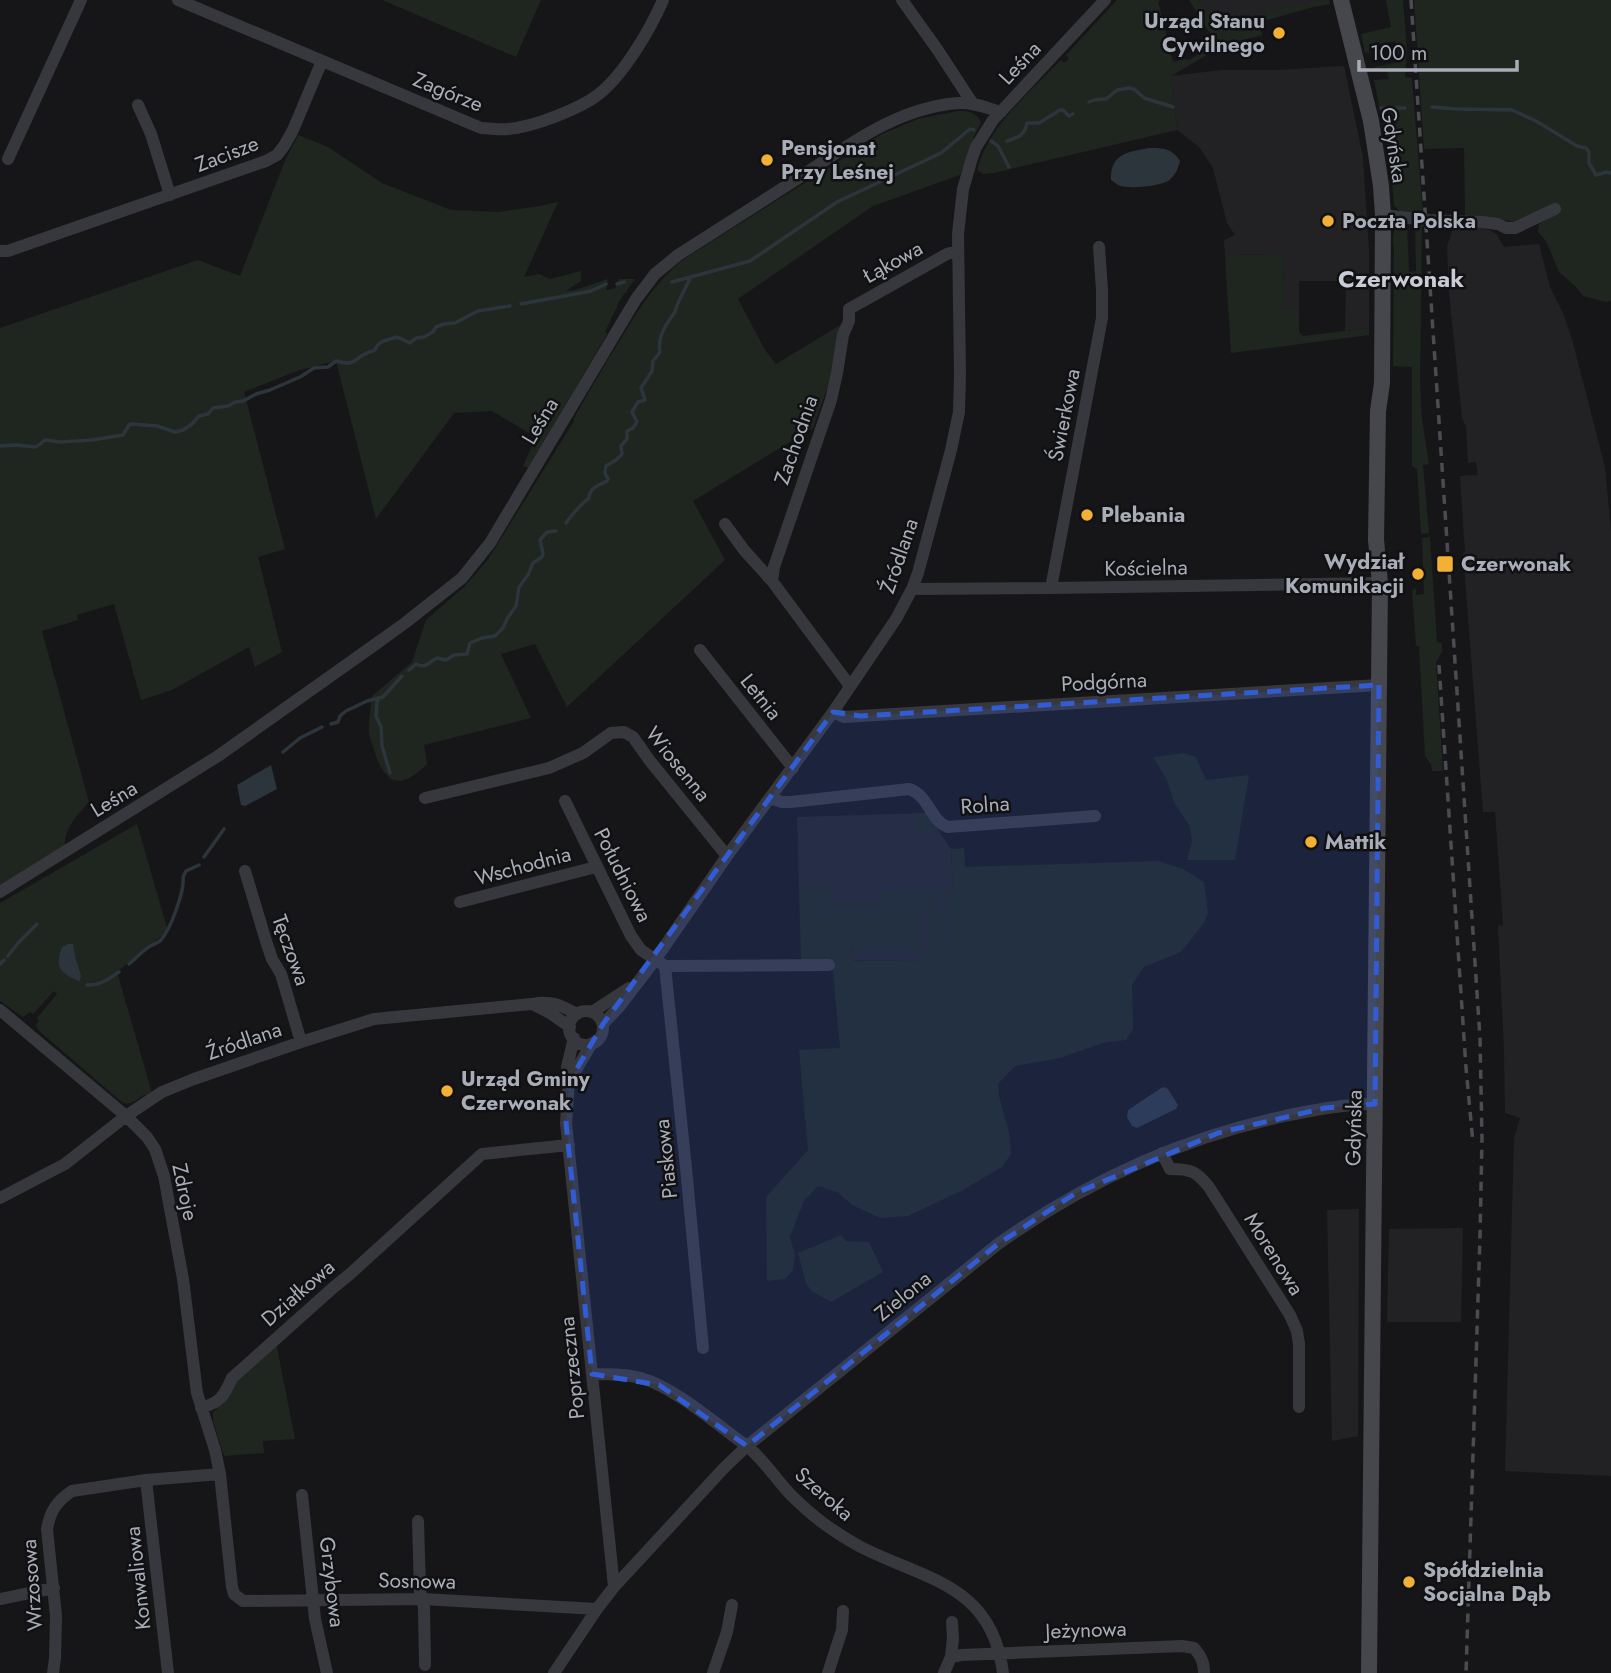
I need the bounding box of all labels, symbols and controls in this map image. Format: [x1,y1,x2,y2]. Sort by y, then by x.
place label: Urząd Stanu Cywilnego [1144,6,1265,60]
marker: Urząd Stanu Cywilnego [1271,25,1287,41]
scale bar [1359,28,1516,72]
street label: Leśna [992,35,1048,91]
text: 100 m [1370,38,1427,68]
street label: Zagórze [409,64,488,120]
street label: Gdyńska [1373,105,1415,185]
street label: Zacisze [191,128,263,180]
place label: Pensjonat Przy Leśnej [781,133,894,187]
marker: Pensjonat Przy Leśnej [759,152,775,168]
place label: Poczta Polska [1342,206,1476,236]
marker: Poczta Polska [1320,213,1336,229]
street label: Łąkowa [857,233,928,291]
district label: Czerwonak [1338,261,1464,296]
street label: Świerkowa [1040,366,1088,464]
street label: Zachodnia [767,391,825,489]
street label: Leśna [514,392,566,450]
place label: Plebania [1101,500,1185,530]
marker: Plebania [1079,507,1095,523]
street label: Źródlana [872,514,926,598]
place label: Wydział Komunikacji [1285,547,1405,601]
place label: Czerwonak [1461,549,1571,579]
street label: Kościelna [1104,552,1188,584]
marker: Czerwonak [1435,554,1455,574]
marker: Wydział Komunikacji [1410,566,1426,582]
street label: Podgórna [1060,665,1148,699]
street label: Letnia [733,667,789,727]
street label: Wiosenna [638,720,718,808]
street label: Leśna [85,773,143,825]
street label: Rolna [959,788,1011,822]
street label: Południowa [586,823,660,927]
place label: Mattik [1325,827,1386,857]
marker: Mattik [1303,834,1319,850]
street label: Wschodnia [472,839,574,893]
street label: Tęczowa [264,910,318,990]
street label: Źródlana [202,1014,286,1068]
place label: Urząd Gminy Czerwonak [461,1064,591,1118]
marker: Urząd Gminy Czerwonak [439,1083,455,1099]
street label: Gdyńska [1338,1090,1370,1166]
street label: Piaskowa [647,1118,685,1200]
street label: Zdroje [164,1161,206,1224]
street label: Morenowa [1237,1207,1311,1301]
street label: Działkowa [255,1253,341,1333]
street label: Zielona [868,1264,938,1328]
street label: Poprzeczna [552,1315,592,1421]
street label: Szeroka [788,1460,860,1528]
street label: Konwaliowa [118,1525,158,1631]
street label: Grzybowa [312,1535,352,1629]
street label: Wrzosowa [14,1538,50,1632]
place label: Spółdzielnia Socjalna Dąb [1423,1555,1551,1609]
street label: Sosnowa [378,1565,456,1597]
marker: Spółdzielnia Socjalna Dąb [1401,1574,1417,1590]
street label: Jeżynowa [1042,1614,1127,1647]

